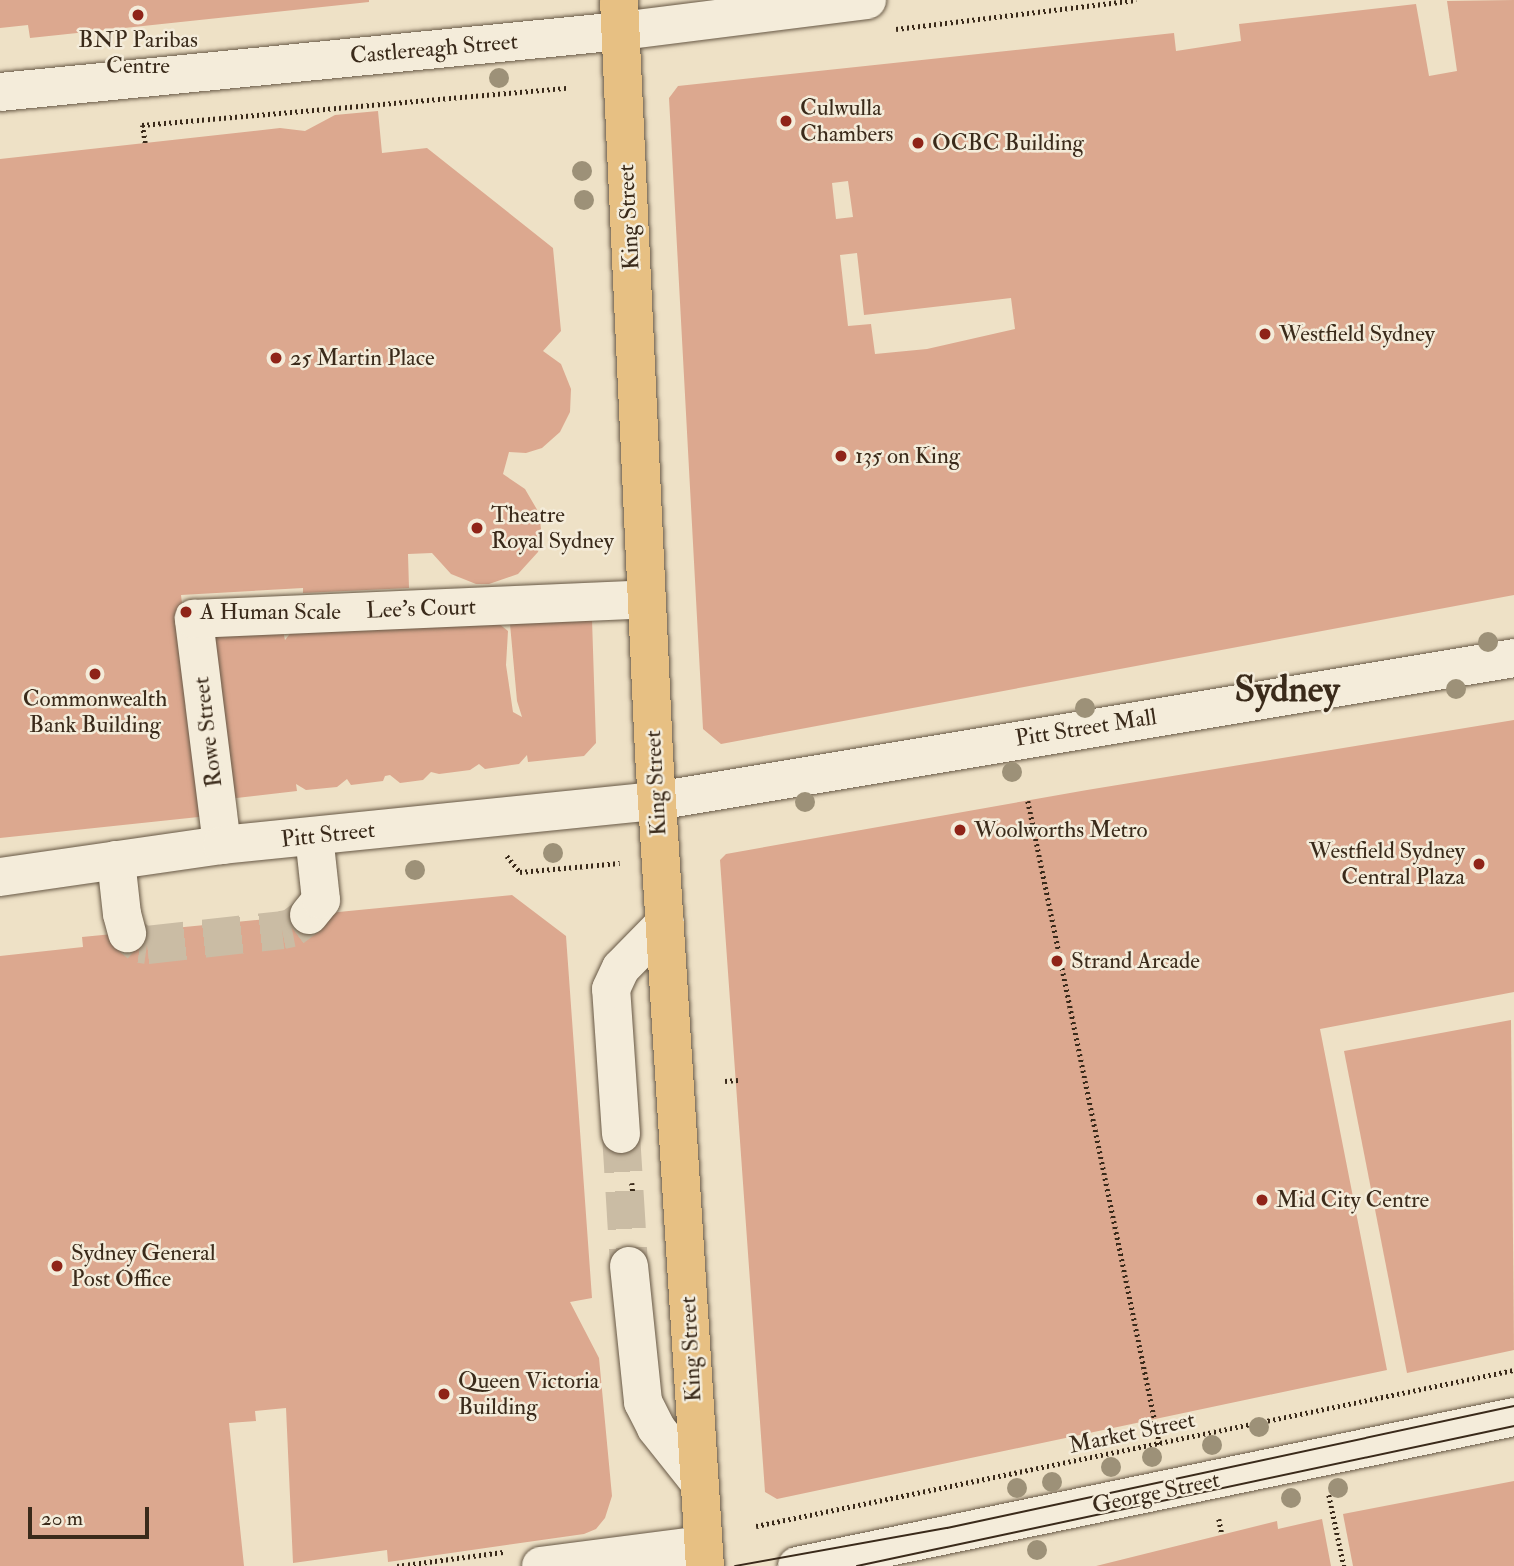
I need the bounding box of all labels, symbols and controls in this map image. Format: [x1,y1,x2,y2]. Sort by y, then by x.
marker: BNP Paribas Centre [130,7,146,23]
place label: BNP Paribas Centre [78,26,198,80]
street label: Castlereagh Street [349,28,519,70]
place label: Culwulla Chambers [800,94,893,148]
marker: Culwulla Chambers [778,113,794,129]
place label: OCBC Building [932,129,1084,157]
marker: OCBC Building [910,135,926,151]
street label: King Street [612,164,646,270]
place label: Westfield Sydney [1279,320,1435,348]
marker: Westfield Sydney [1257,326,1273,342]
place label: 25 Martin Place [290,344,435,372]
marker: 25 Martin Place [268,350,284,366]
place label: 135 on King [855,442,960,470]
marker: 135 on King [833,448,849,464]
place label: Theatre Royal Sydney [491,501,614,555]
marker: Theatre Royal Sydney [469,520,485,536]
street label: Lee's Court [366,593,476,625]
place label: A Human Scale [200,598,341,626]
marker: A Human Scale [178,604,194,620]
marker: Commonwealth Bank Building [87,666,103,682]
district label: Sydney [1234,668,1340,712]
street label: Rowe Street [188,675,228,789]
place label: Commonwealth Bank Building [23,685,167,739]
street label: Pitt Street Mall [1013,703,1159,753]
street label: King Street [639,730,673,836]
street label: Pitt Street [280,816,376,854]
place label: Woolworths Metro [974,816,1148,844]
marker: Woolworths Metro [952,822,968,838]
place label: Westfield Sydney Central Plaza [1309,837,1465,891]
marker: Westfield Sydney Central Plaza [1471,856,1487,872]
place label: Strand Arcade [1071,947,1200,975]
marker: Strand Arcade [1049,953,1065,969]
place label: Mid City Centre [1276,1186,1429,1214]
marker: Mid City Centre [1254,1192,1270,1208]
place label: Sydney General Post Office [71,1239,216,1293]
marker: Sydney General Post Office [49,1258,65,1274]
street label: King Street [674,1296,708,1402]
place label: Queen Victoria Building [458,1367,599,1421]
marker: Queen Victoria Building [436,1386,452,1402]
street label: Market Street [1066,1406,1198,1460]
street label: George Street [1090,1466,1222,1520]
scale bar [32,1492,152,1536]
text: 20 m [41,1505,83,1532]

